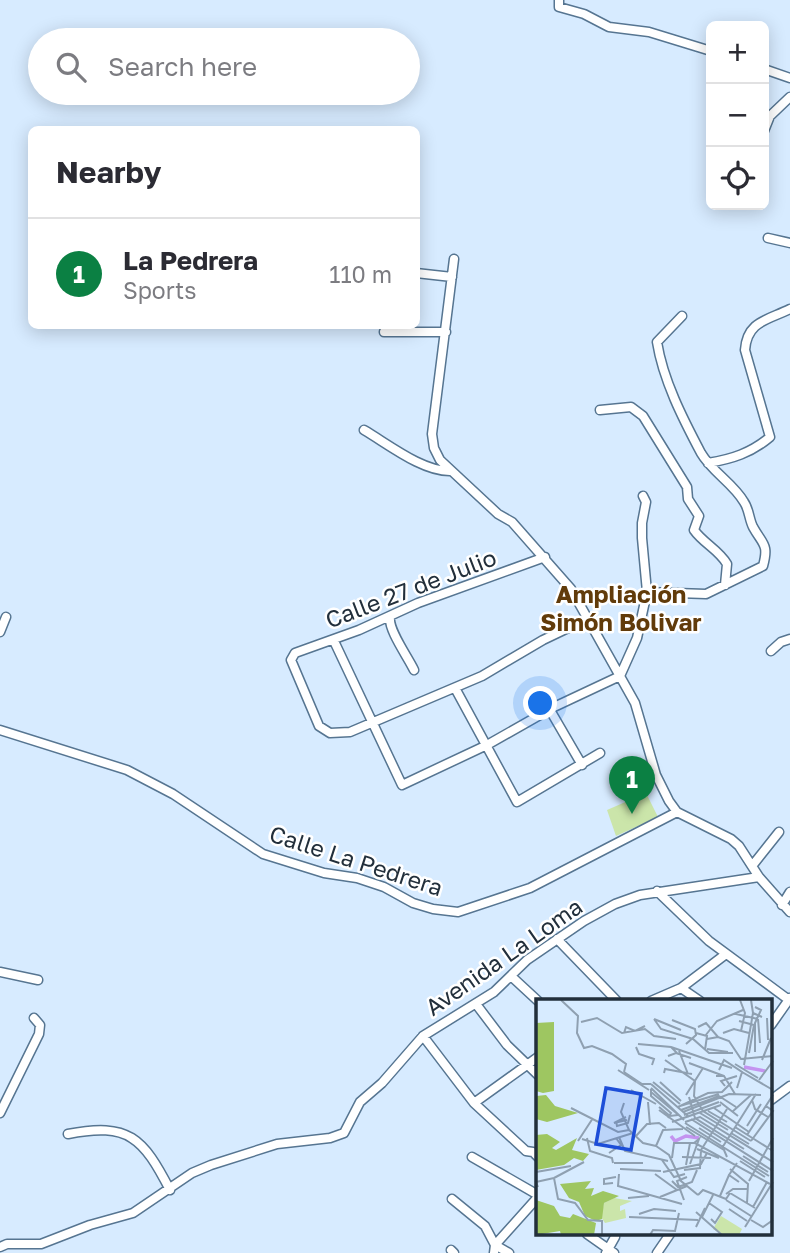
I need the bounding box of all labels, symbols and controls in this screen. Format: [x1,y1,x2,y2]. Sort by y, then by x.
map controls [706,21,769,210]
button: + [706,21,769,84]
search box [28,28,420,105]
icon: search [52,48,90,86]
text: Search here [108,51,257,82]
button: − [706,84,769,147]
button: locate [706,147,769,210]
text: Nearby [56,154,161,190]
text: La Pedrera [123,245,258,276]
text: 1 [73,260,85,288]
text: 110 m [329,260,392,288]
text: Sports [123,276,197,304]
street label: Calle 27 de Julio [321,543,500,634]
district label: Ampliación Simón Bolivar [540,579,702,636]
your location [523,686,557,720]
pin: 1 [609,756,655,814]
street label: Calle La Pedrera [266,819,446,901]
street label: Avenida La Loma [420,892,587,1021]
inset map [536,999,772,1236]

